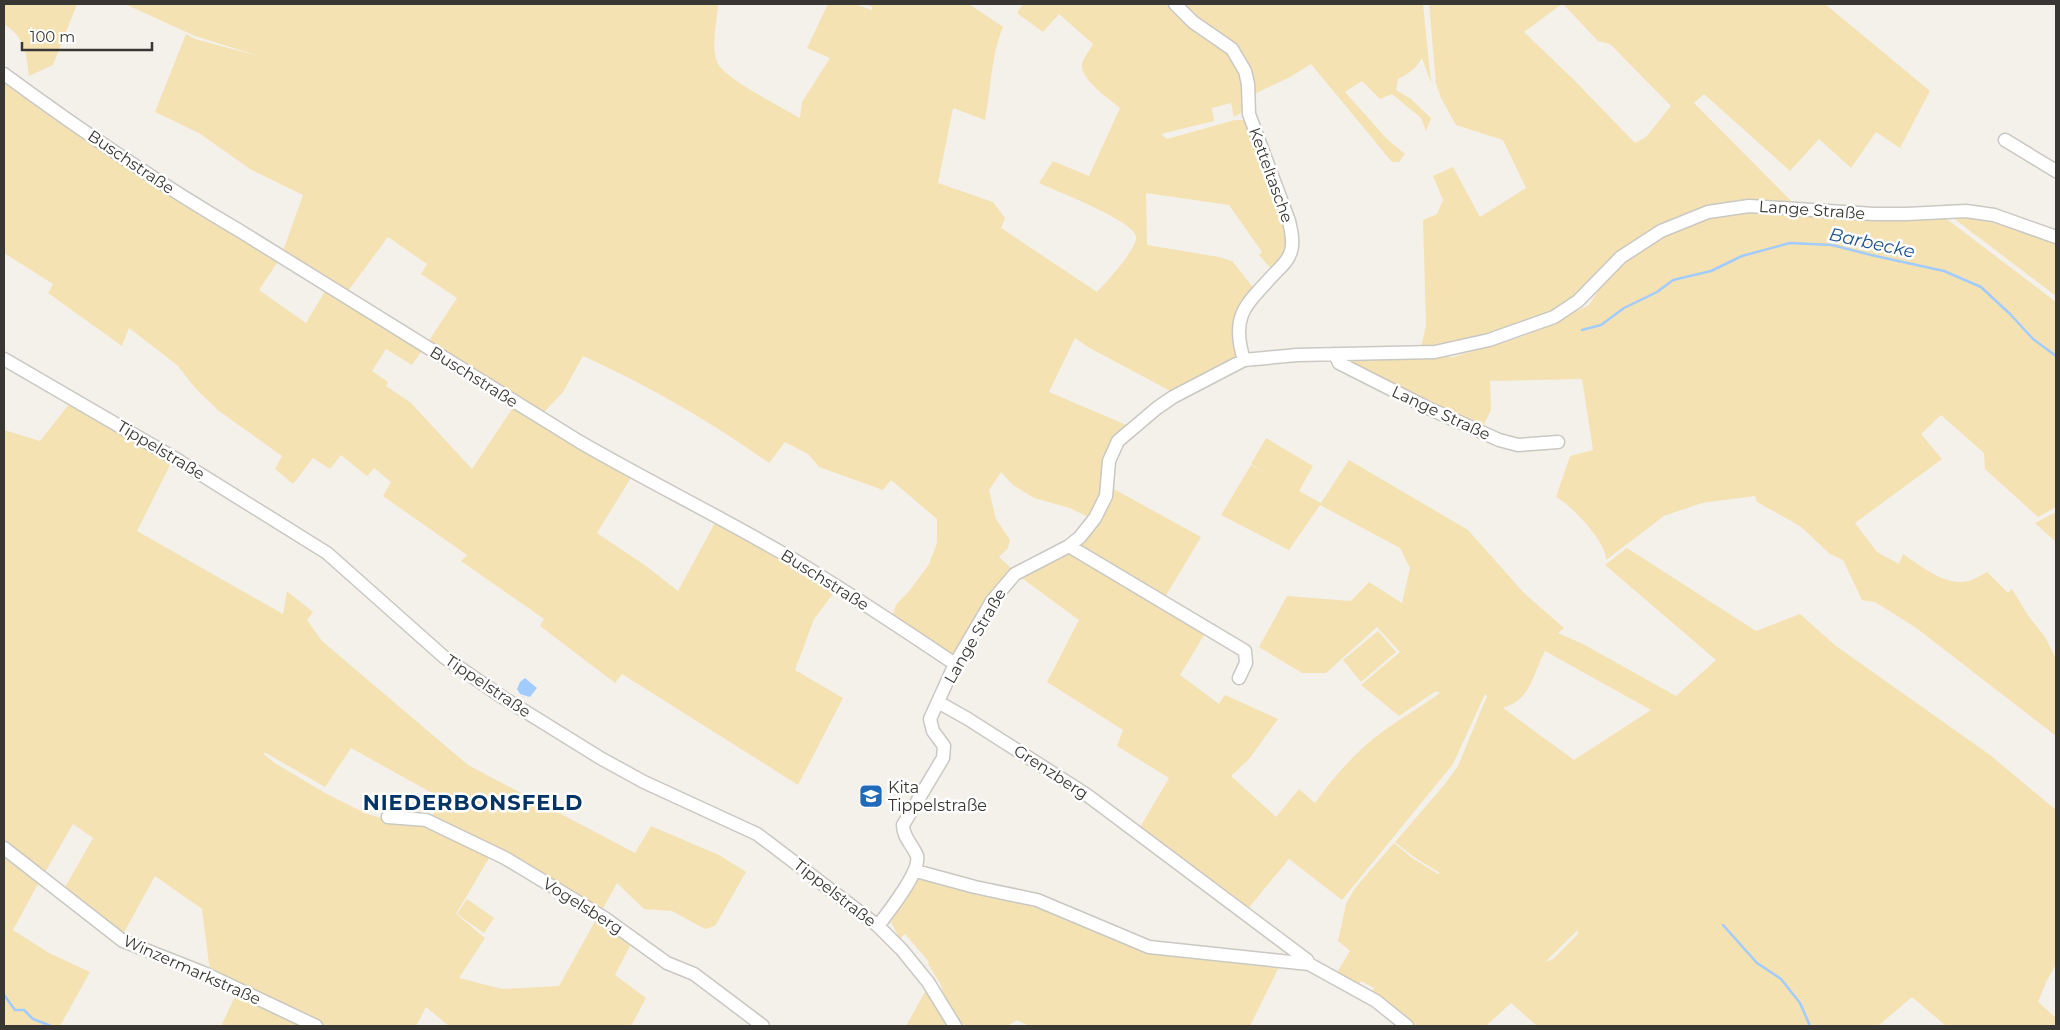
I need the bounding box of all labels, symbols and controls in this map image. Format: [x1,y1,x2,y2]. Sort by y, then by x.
scale bar [22,20,152,52]
text: 100 m [30,27,75,46]
street label: Ketteltasche [1245,125,1297,225]
street label: Buschstraße [84,126,178,198]
street label: Lange Straße [1758,197,1866,223]
water label: Barbecke [1827,223,1917,263]
street label: Buschstraße [426,342,522,412]
street label: Lange Straße [1389,382,1493,444]
street label: Tippelstraße [114,416,208,484]
street label: Buschstraße [777,545,873,615]
street label: Lange Straße [940,585,1010,687]
street label: Tippelstraße [442,650,534,722]
street label: Grenzberg [1010,741,1092,803]
place label: Kita Tippelstraße [888,778,987,815]
school or university icon: Kita Tippelstraße [858,783,884,809]
district label: NIEDERBONSFELD [363,790,583,815]
street label: Tippelstraße [790,855,880,931]
street label: Vogelsberg [539,874,627,938]
street label: Winzermarkstraße [120,931,264,1009]

